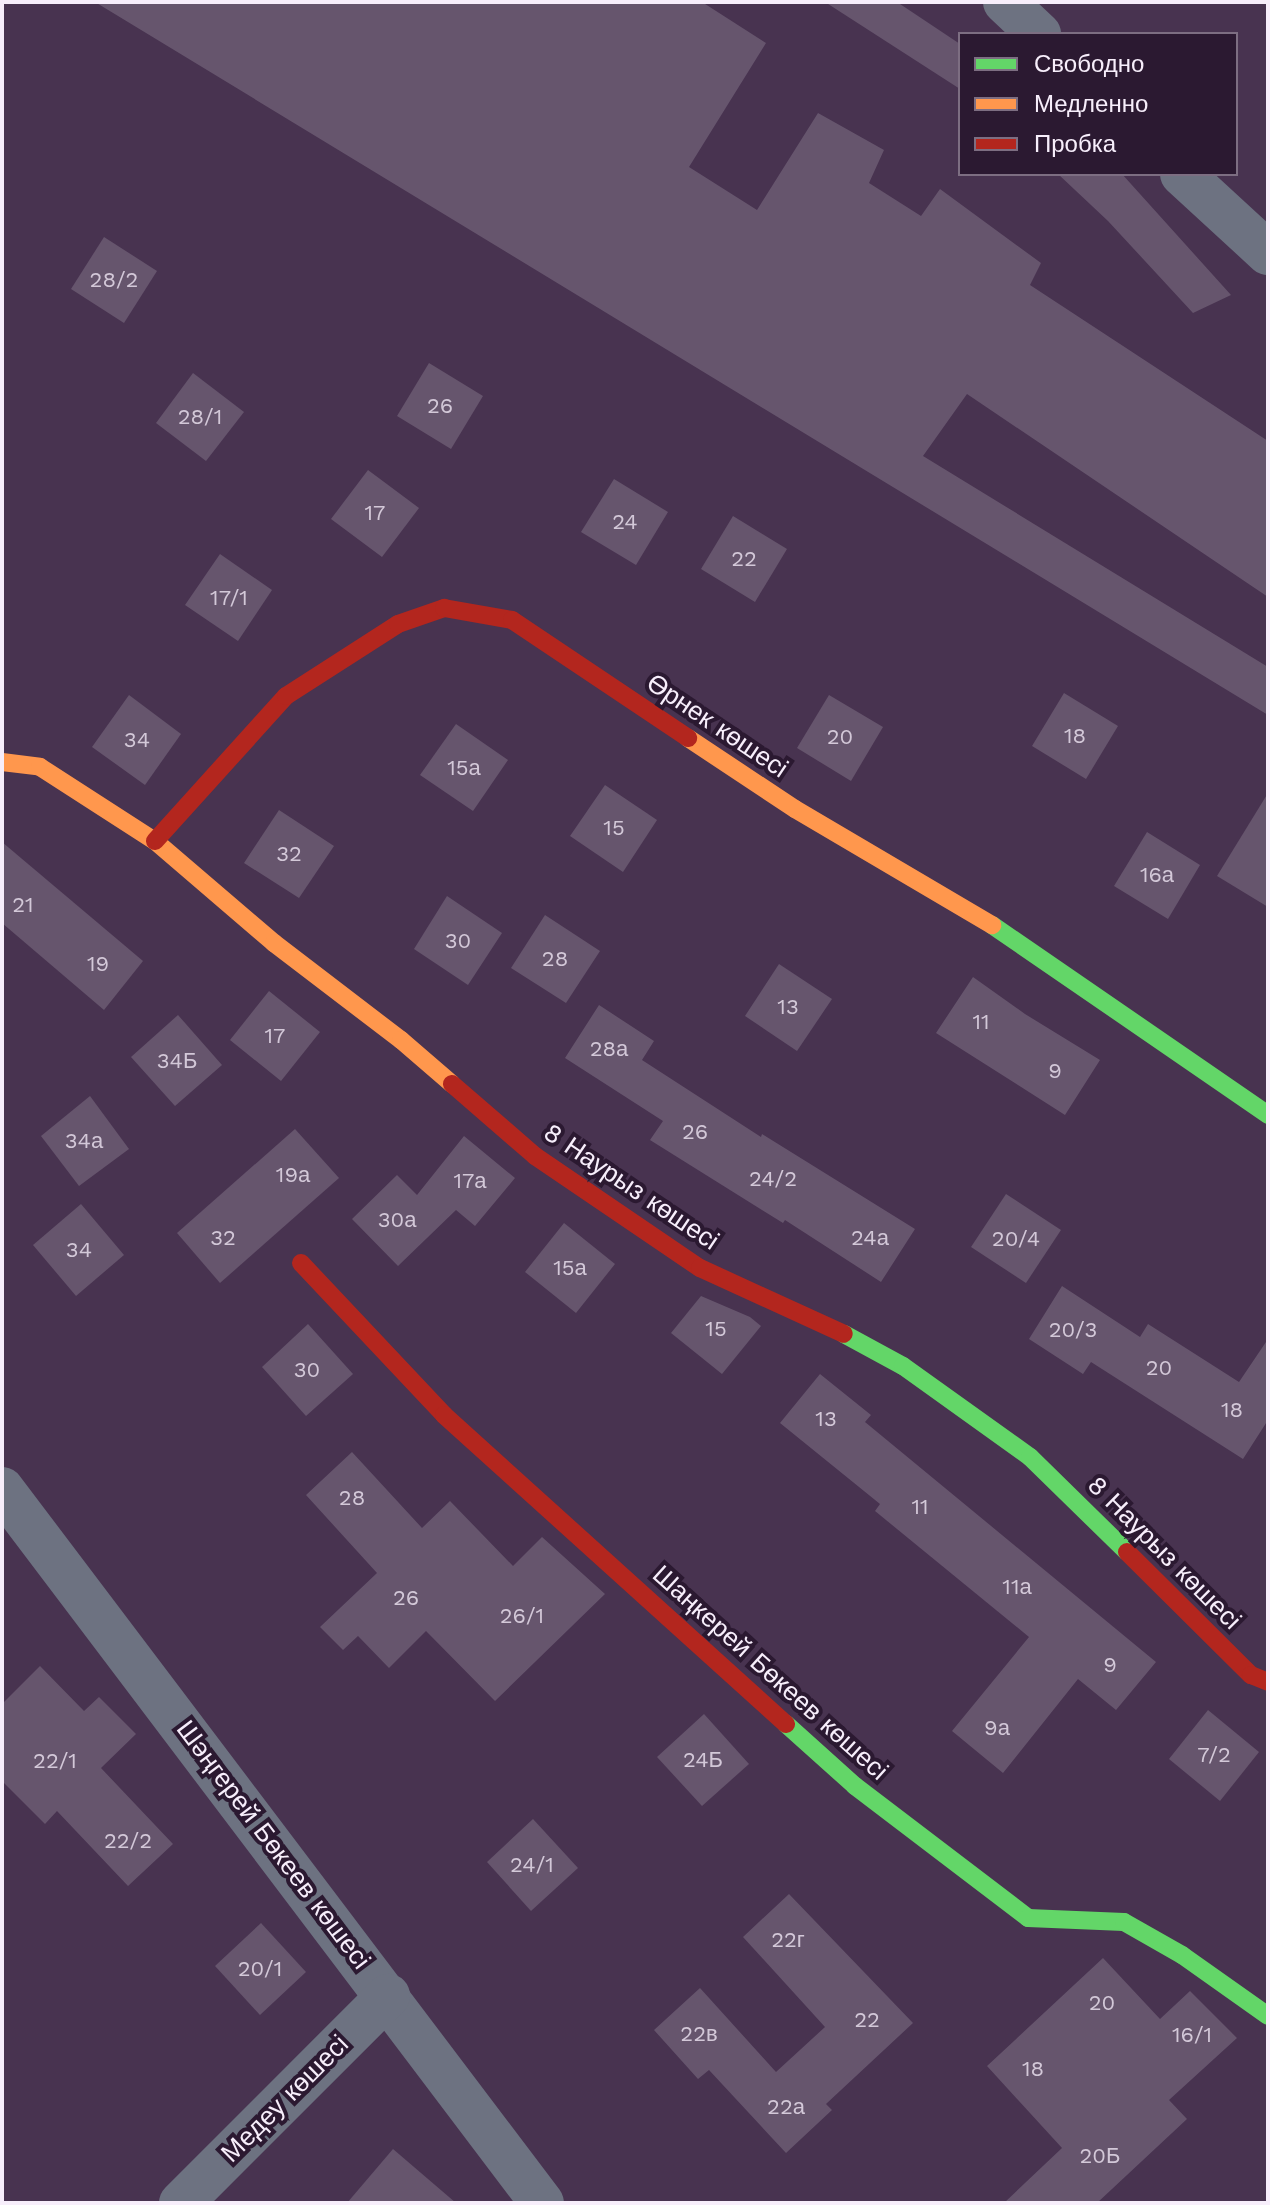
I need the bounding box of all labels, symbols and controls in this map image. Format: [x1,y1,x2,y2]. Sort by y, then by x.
legend [958,32,1238,176]
text: Свободно [1034,50,1144,78]
text: Медленно [1034,90,1148,118]
text: Пробка [1034,130,1116,158]
house number: 28/2 [90,267,138,293]
house number: 26 [427,393,453,419]
house number: 28/1 [178,404,222,430]
house number: 17 [365,500,385,526]
house number: 24 [612,509,638,535]
house number: 22 [731,546,757,572]
house number: 17/1 [210,585,248,611]
street label: Өрнек көшесі [640,667,794,785]
house number: 18 [1064,723,1086,749]
house number: 20 [827,724,853,750]
house number: 34 [124,727,150,753]
house number: 15а [447,755,481,781]
house number: 15 [603,815,625,841]
house number: 32 [276,841,302,867]
house number: 16а [1140,862,1174,888]
house number: 21 [12,892,34,918]
house number: 30 [445,928,471,954]
house number: 28 [542,946,568,972]
house number: 19 [87,951,109,977]
house number: 13 [777,994,799,1020]
house number: 11 [972,1009,990,1035]
house number: 17 [265,1023,285,1049]
house number: 28а [590,1036,628,1062]
house number: 34Б [157,1048,197,1074]
house number: 9 [1048,1058,1062,1084]
street label: 8 Наурыз көшесі [538,1117,724,1257]
house number: 26 [682,1119,708,1145]
house number: 34а [65,1128,103,1154]
house number: 19а [276,1162,310,1188]
house number: 24/2 [749,1166,797,1192]
house number: 17а [453,1168,487,1194]
house number: 30а [378,1207,416,1233]
house number: 32 [210,1225,236,1251]
house number: 24а [851,1225,889,1251]
house number: 20/4 [992,1226,1040,1252]
house number: 34 [66,1237,92,1263]
house number: 15а [553,1255,587,1281]
house number: 15 [705,1316,727,1342]
house number: 20/3 [1049,1317,1097,1343]
house number: 20 [1146,1355,1172,1381]
house number: 30 [294,1357,320,1383]
house number: 18 [1221,1397,1243,1423]
house number: 13 [815,1406,837,1432]
street label: 8 Наурыз көшесі [1081,1470,1247,1636]
house number: 28 [339,1485,365,1511]
house number: 11 [911,1494,929,1520]
street label: Шаңкерей Бөкеев көшесі [646,1559,894,1787]
house number: 11а [1002,1574,1032,1600]
house number: 26 [393,1585,419,1611]
house number: 26/1 [500,1603,544,1629]
house number: 9 [1103,1652,1117,1678]
street label: Шәңгерей Бөкеев көшесі [169,1715,377,1975]
house number: 9а [984,1715,1010,1741]
house number: 7/2 [1197,1742,1231,1768]
house number: 24Б [683,1747,723,1773]
house number: 22/1 [33,1748,77,1774]
house number: 22/2 [104,1828,152,1854]
house number: 24/1 [510,1852,554,1878]
house number: 22г [771,1927,805,1953]
house number: 20/1 [238,1956,282,1982]
house number: 20 [1089,1990,1115,2016]
house number: 22 [854,2007,880,2033]
house number: 22в [680,2021,718,2047]
house number: 16/1 [1172,2022,1212,2048]
street label: Медеу көшесі [215,2029,355,2169]
house number: 18 [1022,2056,1044,2082]
house number: 22а [767,2094,805,2120]
house number: 20Б [1080,2143,1120,2169]

